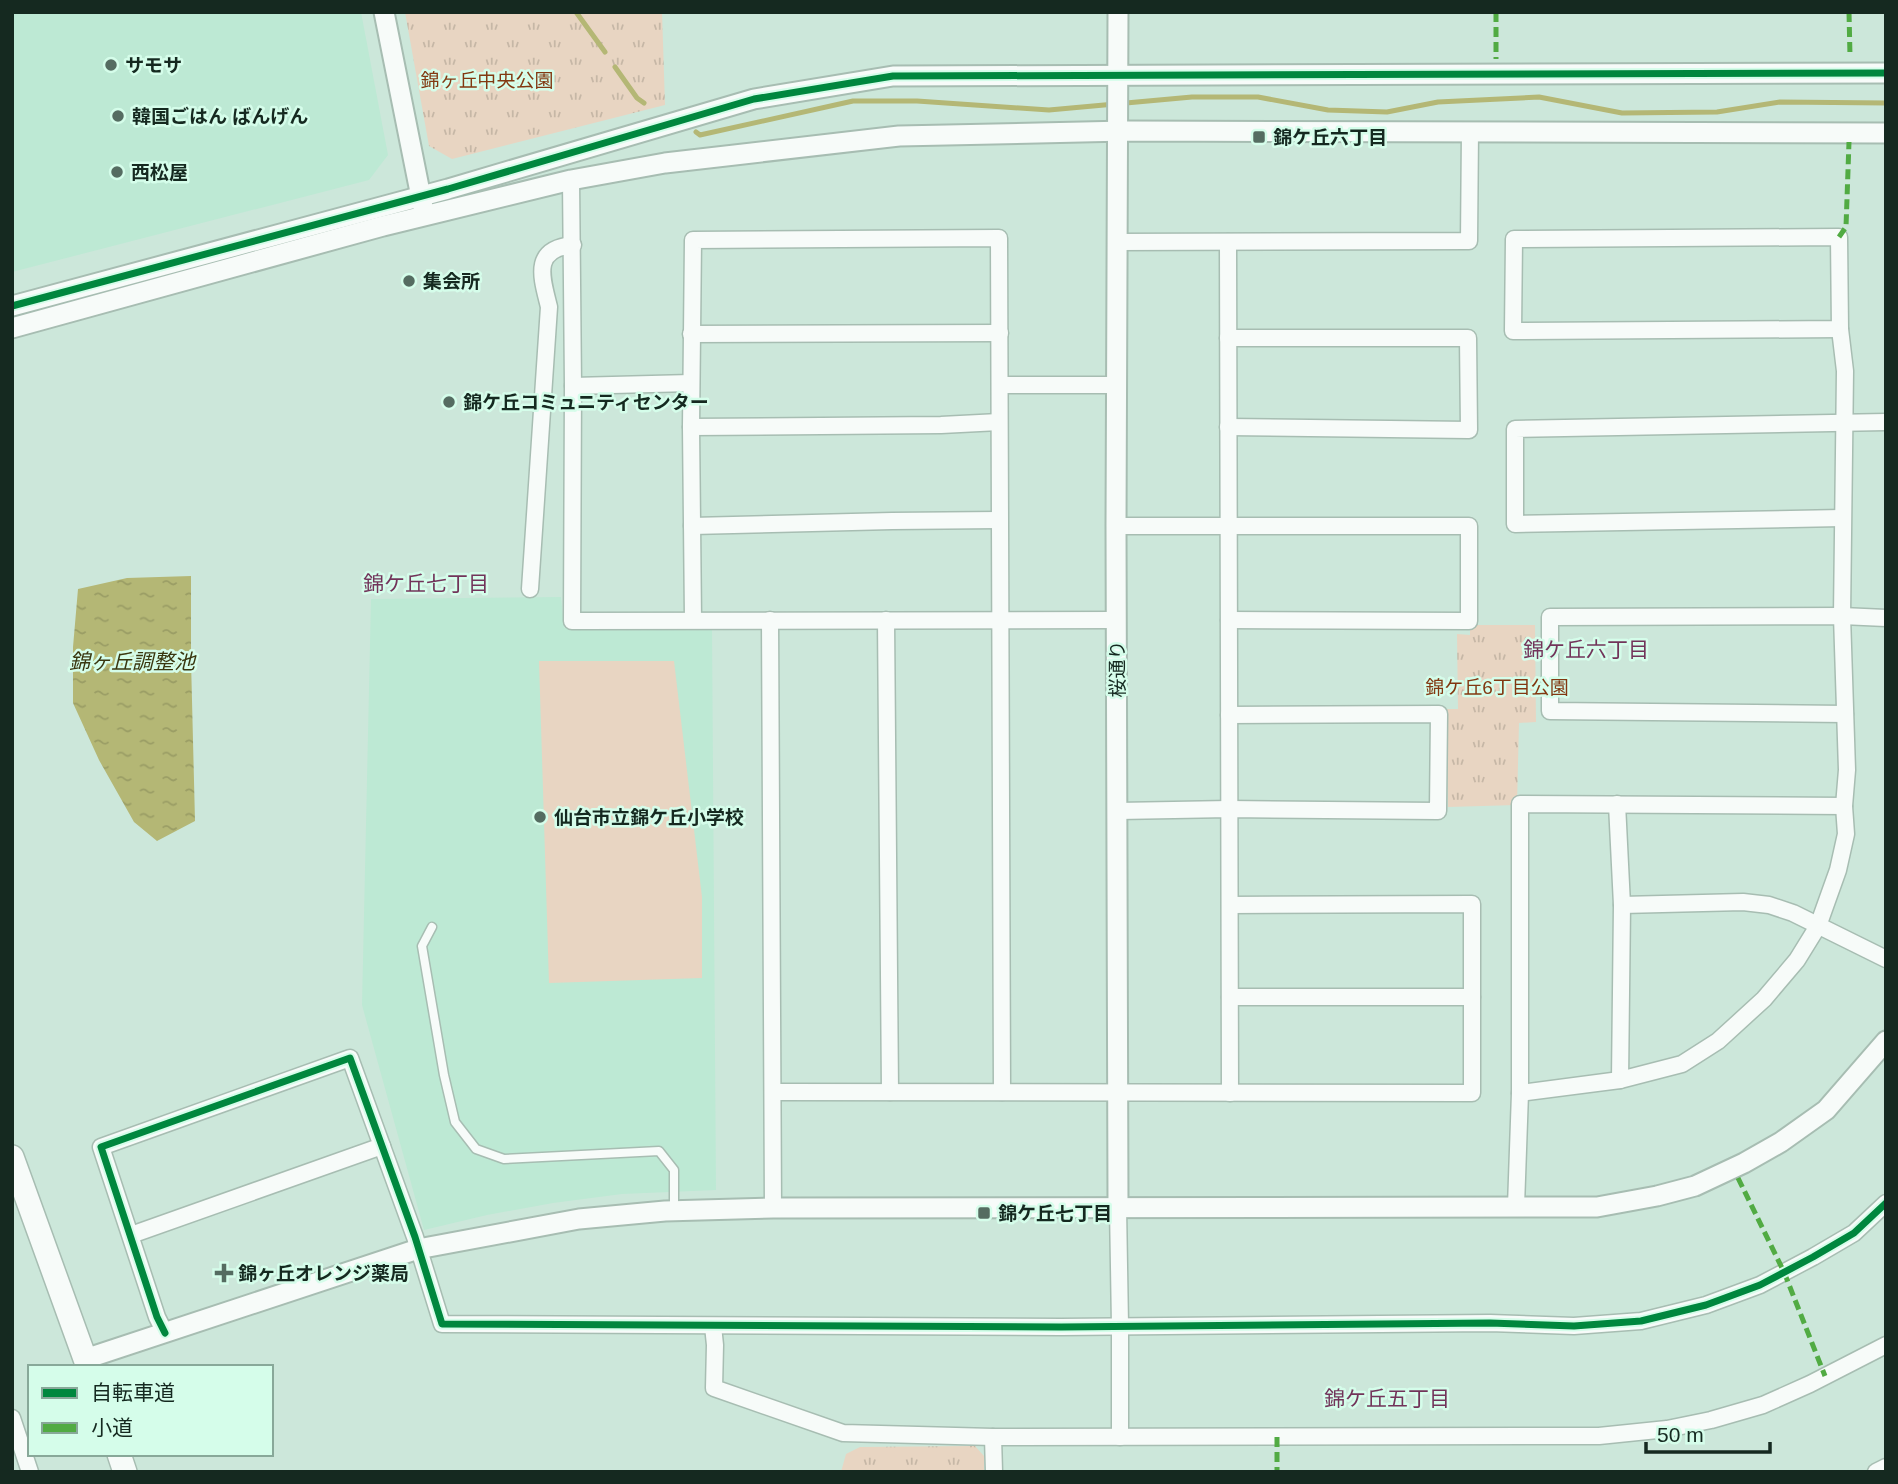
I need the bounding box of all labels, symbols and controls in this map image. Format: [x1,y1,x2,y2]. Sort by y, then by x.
place label: サモサ [125,55,182,76]
marker: サモサ [103,57,119,73]
park label: 錦ヶ丘中央公園 [420,70,554,91]
place label: 韓国ごはん ばんげん [132,106,308,127]
marker: 韓国ごはん ばんげん [110,108,126,124]
place label: 錦ケ丘六丁目 [1273,127,1387,148]
marker: 錦ケ丘六丁目 [1251,129,1267,145]
place label: 西松屋 [131,162,188,183]
marker: 西松屋 [109,164,125,180]
place label: 集会所 [423,271,480,292]
marker: 集会所 [401,273,417,289]
place label: 錦ケ丘コミュニティセンター [463,392,709,413]
marker: 錦ケ丘コミュニティセンター [441,394,457,410]
district label: 錦ケ丘七丁目 [363,572,489,595]
district label: 錦ケ丘六丁目 [1523,638,1649,661]
street label: 桜通り [1107,640,1128,698]
water label: 錦ヶ丘調整池 [69,650,197,673]
park label: 錦ケ丘6丁目公園 [1425,677,1569,698]
place label: 仙台市立錦ケ丘小学校 [554,807,744,828]
marker: 仙台市立錦ケ丘小学校 [532,809,548,825]
place label: 錦ケ丘七丁目 [998,1203,1112,1224]
marker: 錦ケ丘七丁目 [976,1205,992,1221]
place label: 錦ヶ丘オレンジ薬局 [238,1263,409,1284]
marker: 錦ヶ丘オレンジ薬局 [216,1265,232,1281]
legend [28,1365,273,1456]
text: 自転車道 [91,1381,175,1404]
district label: 錦ケ丘五丁目 [1324,1387,1450,1410]
scale bar [1646,1410,1770,1454]
text: 小道 [91,1416,133,1439]
text: 50 m [1657,1423,1704,1446]

